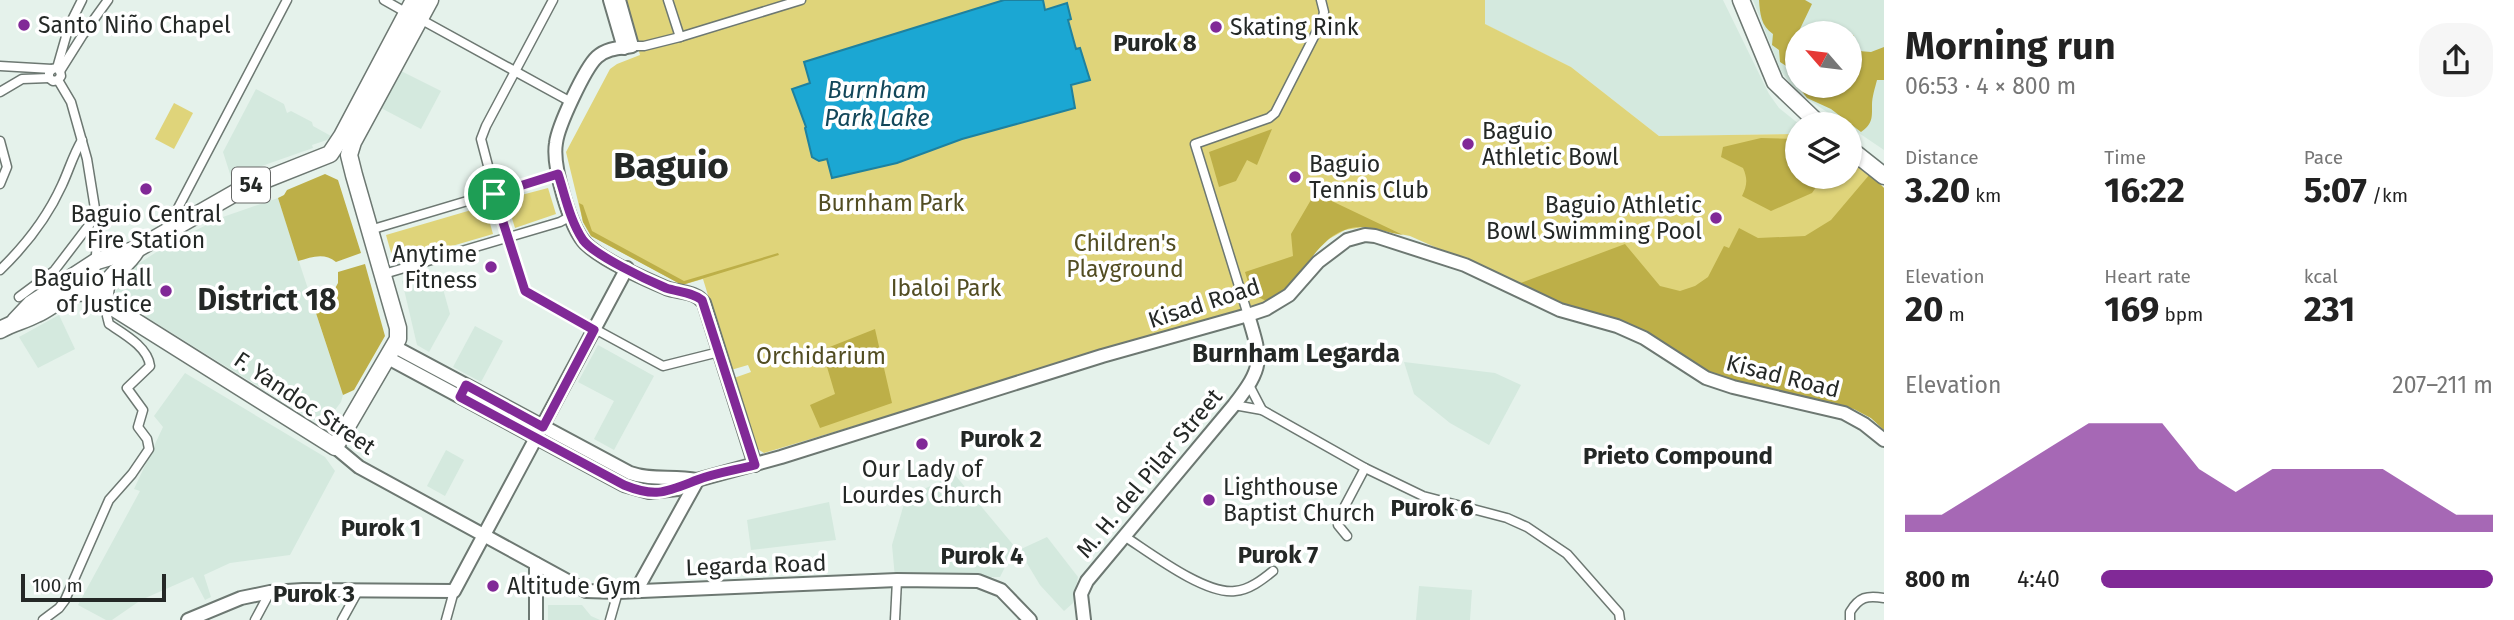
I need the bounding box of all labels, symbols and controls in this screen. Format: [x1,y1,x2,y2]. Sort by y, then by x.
place label: Santo Niño Chapel [38,11,231,39]
place label: Skating Rink [1230,13,1359,41]
marker: Santo Niño Chapel [16,17,32,33]
marker: Skating Rink [1208,19,1224,35]
north arrow [1785,21,1862,98]
map controls [1785,21,1862,189]
text: Morning run [1905,23,2116,69]
button: share [2419,23,2493,97]
district label: Purok 8 [1113,29,1197,57]
text: 06:53 · 4 × 800 m [1905,72,2076,100]
water label: Burnham Park Lake [824,76,930,132]
button: layers [1785,112,1862,189]
place label: Baguio Athletic Bowl [1482,117,1619,171]
marker: Baguio Athletic Bowl [1460,136,1476,152]
district label: Baguio [613,143,729,188]
text: Distance [1905,146,1979,169]
text: Time [2104,146,2146,169]
text: Pace [2304,146,2343,169]
place label: Baguio Tennis Club [1309,150,1429,204]
pin [464,164,524,224]
road number: 54 [232,168,270,202]
marker: Baguio Tennis Club [1287,169,1303,185]
text: 3.20 [1905,169,1970,211]
text: 16:22 [2104,169,2185,211]
text: 5:07 [2304,169,2367,211]
icon: arrive [475,175,513,213]
marker: Baguio Central Fire Station [138,181,154,197]
text: km [1970,184,2001,207]
text: /km [2367,184,2408,207]
park label: Burnham Park [818,189,965,217]
place label: Baguio Athletic Bowl Swimming Pool [1486,191,1702,245]
place label: Baguio Central Fire Station [70,200,222,254]
marker: Baguio Athletic Bowl Swimming Pool [1708,210,1724,226]
park label: Children's Playground [1066,229,1184,283]
place label: Anytime Fitness [392,240,477,294]
marker: Anytime Fitness [483,259,499,275]
place label: Baguio Hall of Justice [33,264,152,318]
text: Elevation [1905,265,1985,288]
text: Heart rate [2104,265,2191,288]
text: kcal [2304,265,2338,288]
street label: Kisad Road [1145,272,1263,334]
park label: Ibaloi Park [891,274,1001,302]
district label: District 18 [198,282,336,318]
marker: Baguio Hall of Justice [158,283,174,299]
text: 20 [1905,288,1944,330]
text: 169 [2104,288,2159,330]
text: 231 [2304,288,2355,330]
text: m [1944,303,1965,326]
text: bpm [2159,303,2203,326]
district label: Burnham Legarda [1192,338,1400,369]
park label: Orchidarium [756,342,886,370]
street label: F. Yandoc Street [229,345,382,461]
street label: Kisad Road [1723,348,1843,404]
text: Elevation [1905,371,2001,399]
text: 207–211 m [2392,371,2493,399]
street label: M. H. del Pilar Street [1070,382,1228,563]
district label: Purok 2 [960,425,1042,453]
marker: Our Lady of Lourdes Church [914,436,930,452]
district label: Prieto Compound [1583,442,1773,470]
place label: Our Lady of Lourdes Church [841,455,1003,509]
place label: Lighthouse Baptist Church [1223,473,1375,527]
marker: Lighthouse Baptist Church [1201,492,1217,508]
district label: Purok 6 [1391,494,1473,522]
district label: Purok 1 [341,514,421,542]
district label: Purok 7 [1238,541,1318,569]
district label: Purok 4 [941,542,1024,570]
street label: Legarda Road [685,549,827,581]
text: 800 m [1905,565,1970,593]
text: 4:40 [2017,565,2060,593]
scale bar [21,571,166,603]
place label: Altitude Gym [507,572,641,600]
text: 100 m [32,574,83,597]
marker: Altitude Gym [485,578,501,594]
district label: Purok 3 [273,580,355,608]

